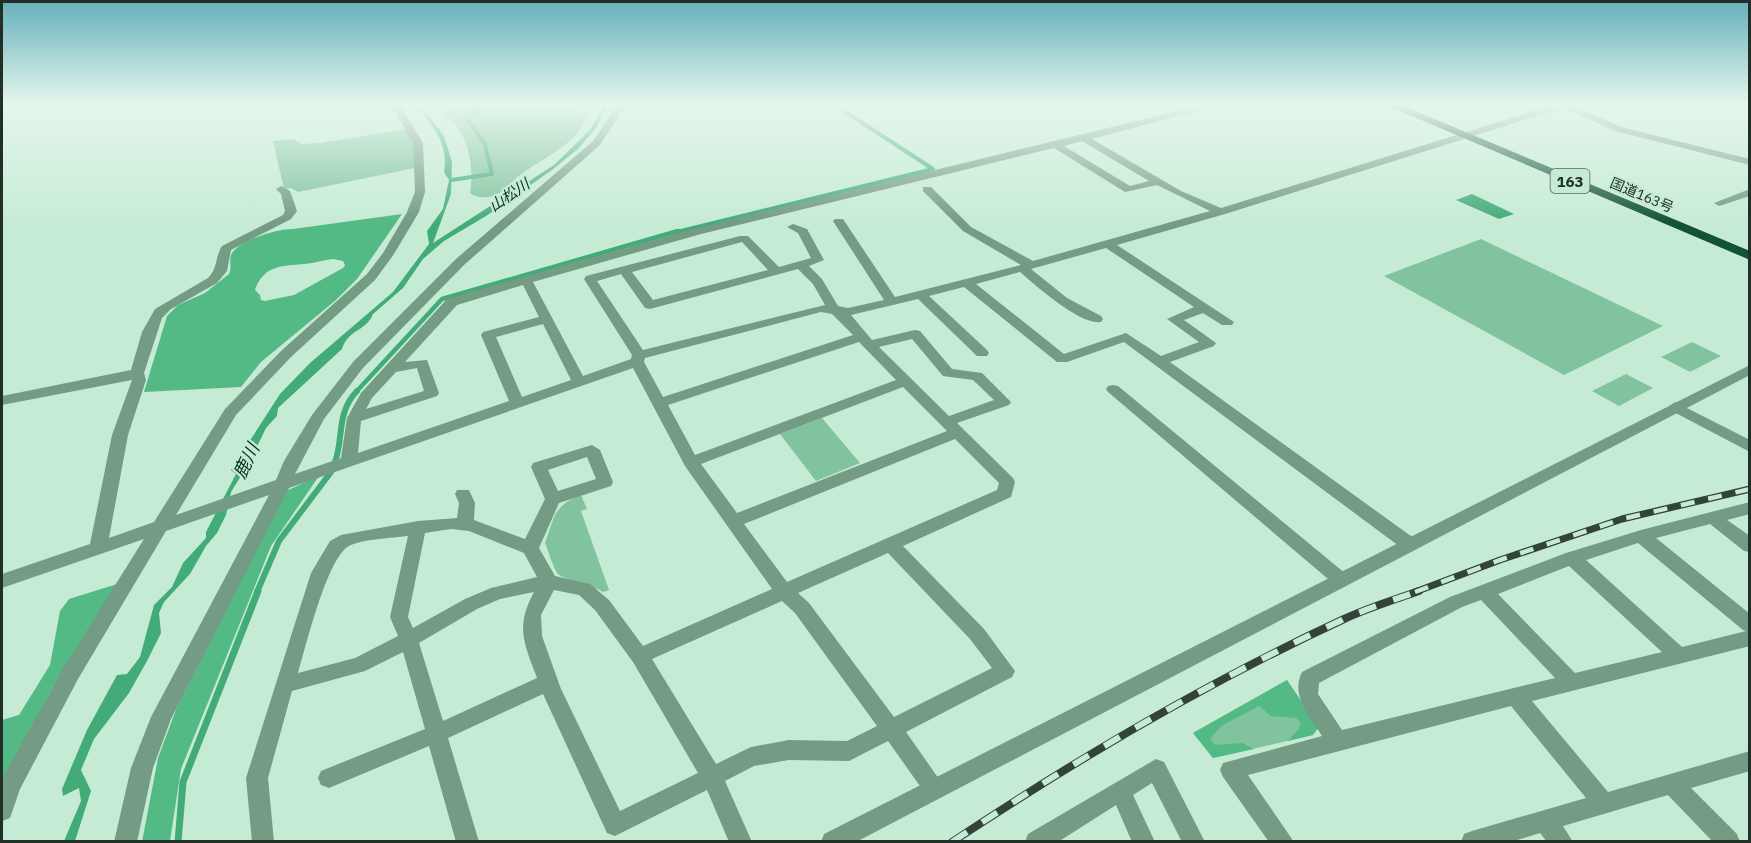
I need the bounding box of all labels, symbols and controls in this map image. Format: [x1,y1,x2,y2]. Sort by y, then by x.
road number: 163 [1550,169,1590,193]
water label: 山松川 [485,173,535,215]
street label: 国道163号 [1608,174,1676,216]
water label: 鹿川 [228,438,265,482]

